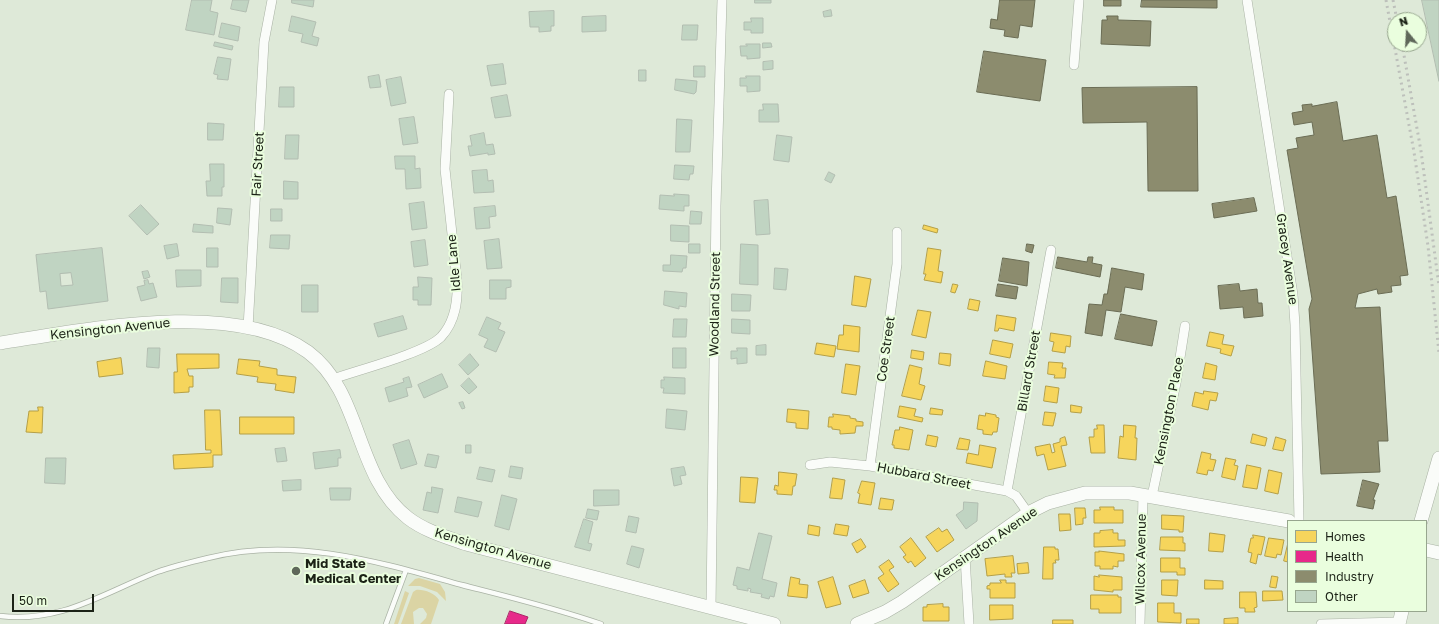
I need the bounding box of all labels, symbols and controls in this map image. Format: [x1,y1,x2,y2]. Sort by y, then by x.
north arrow [1387,12,1427,52]
text: N [1397,14,1409,29]
street label: Fair Street [249,131,267,197]
street label: Gracey Avenue [1273,212,1301,306]
street label: Idle Lane [444,234,464,292]
street label: Woodland Street [706,251,724,357]
street label: Kensington Avenue [49,315,171,343]
street label: Coe Street [874,315,898,383]
street label: Billard Street [1014,329,1044,413]
street label: Kensington Place [1151,356,1187,466]
street label: Hubbard Street [876,459,972,493]
street label: Kensington Avenue [932,504,1040,584]
street label: Wilcox Avenue [1132,513,1150,605]
legend [1287,520,1427,612]
street label: Kensington Avenue [433,525,553,573]
text: Homes [1325,529,1365,544]
text: Health [1325,549,1364,564]
place label: Mid State Medical Center [305,556,401,587]
marker: Mid State Medical Center [290,565,302,577]
text: Industry [1325,569,1374,584]
scale bar [14,586,96,612]
text: Other [1325,589,1358,604]
text: 50 m [19,593,47,608]

